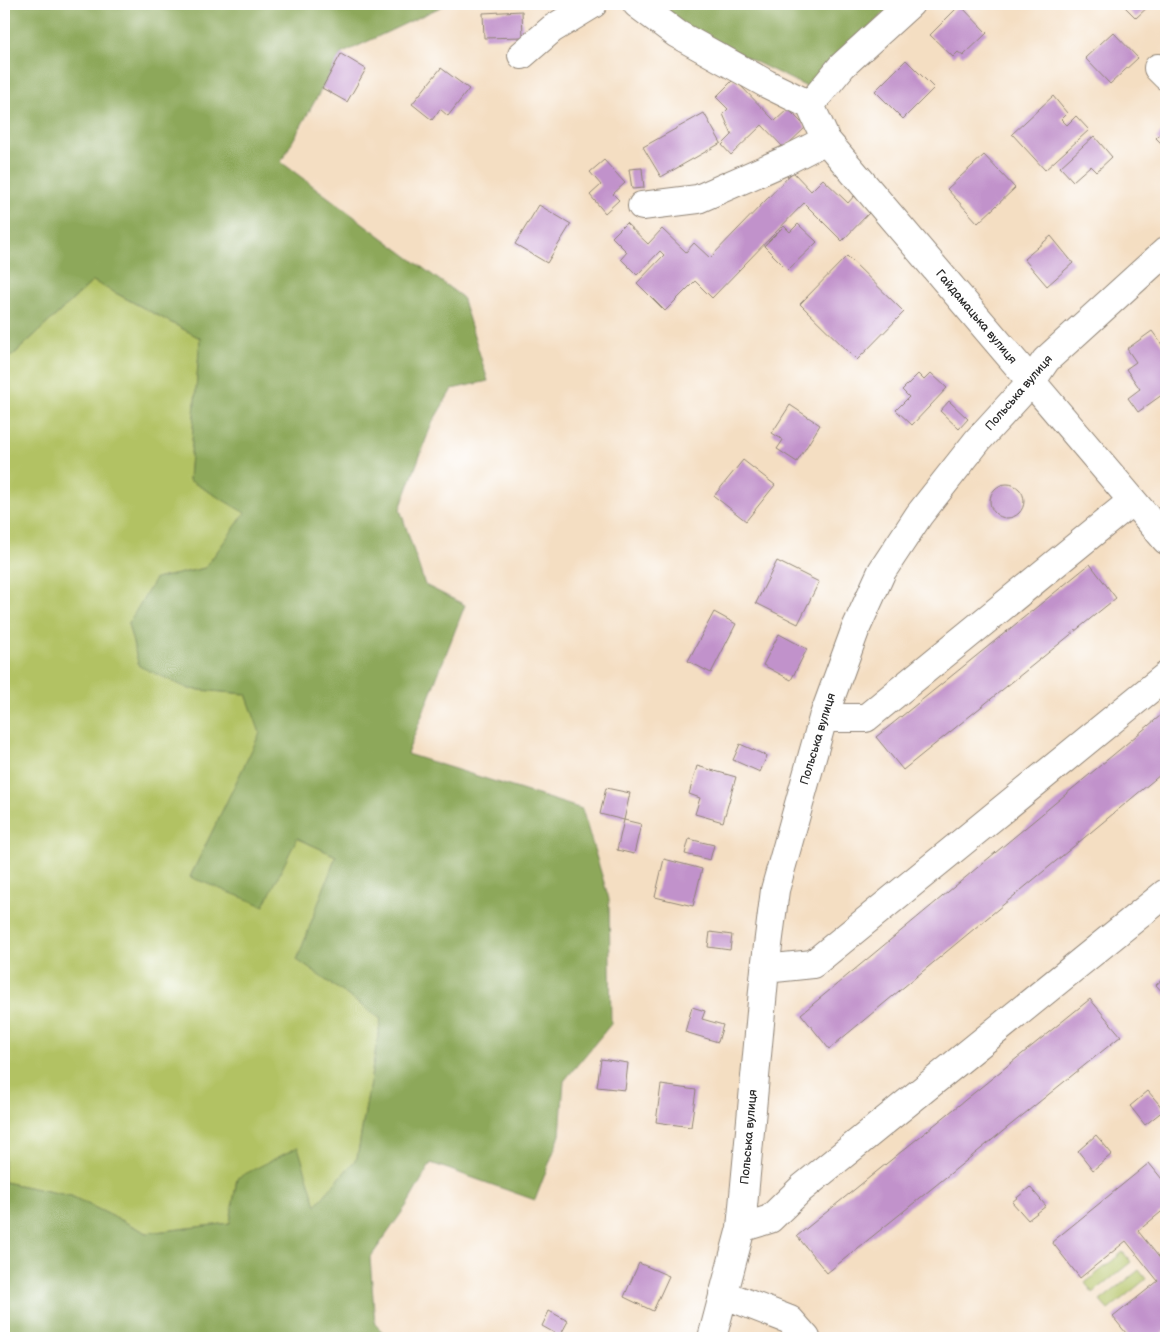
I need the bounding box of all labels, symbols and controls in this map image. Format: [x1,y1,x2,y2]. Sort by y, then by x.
street label: Гайдамацька вулиця [932,267,1020,367]
street label: Польська вулиця [982,352,1056,434]
street label: Польська вулиця [797,691,839,787]
street label: Польська вулиця [737,1089,761,1185]

